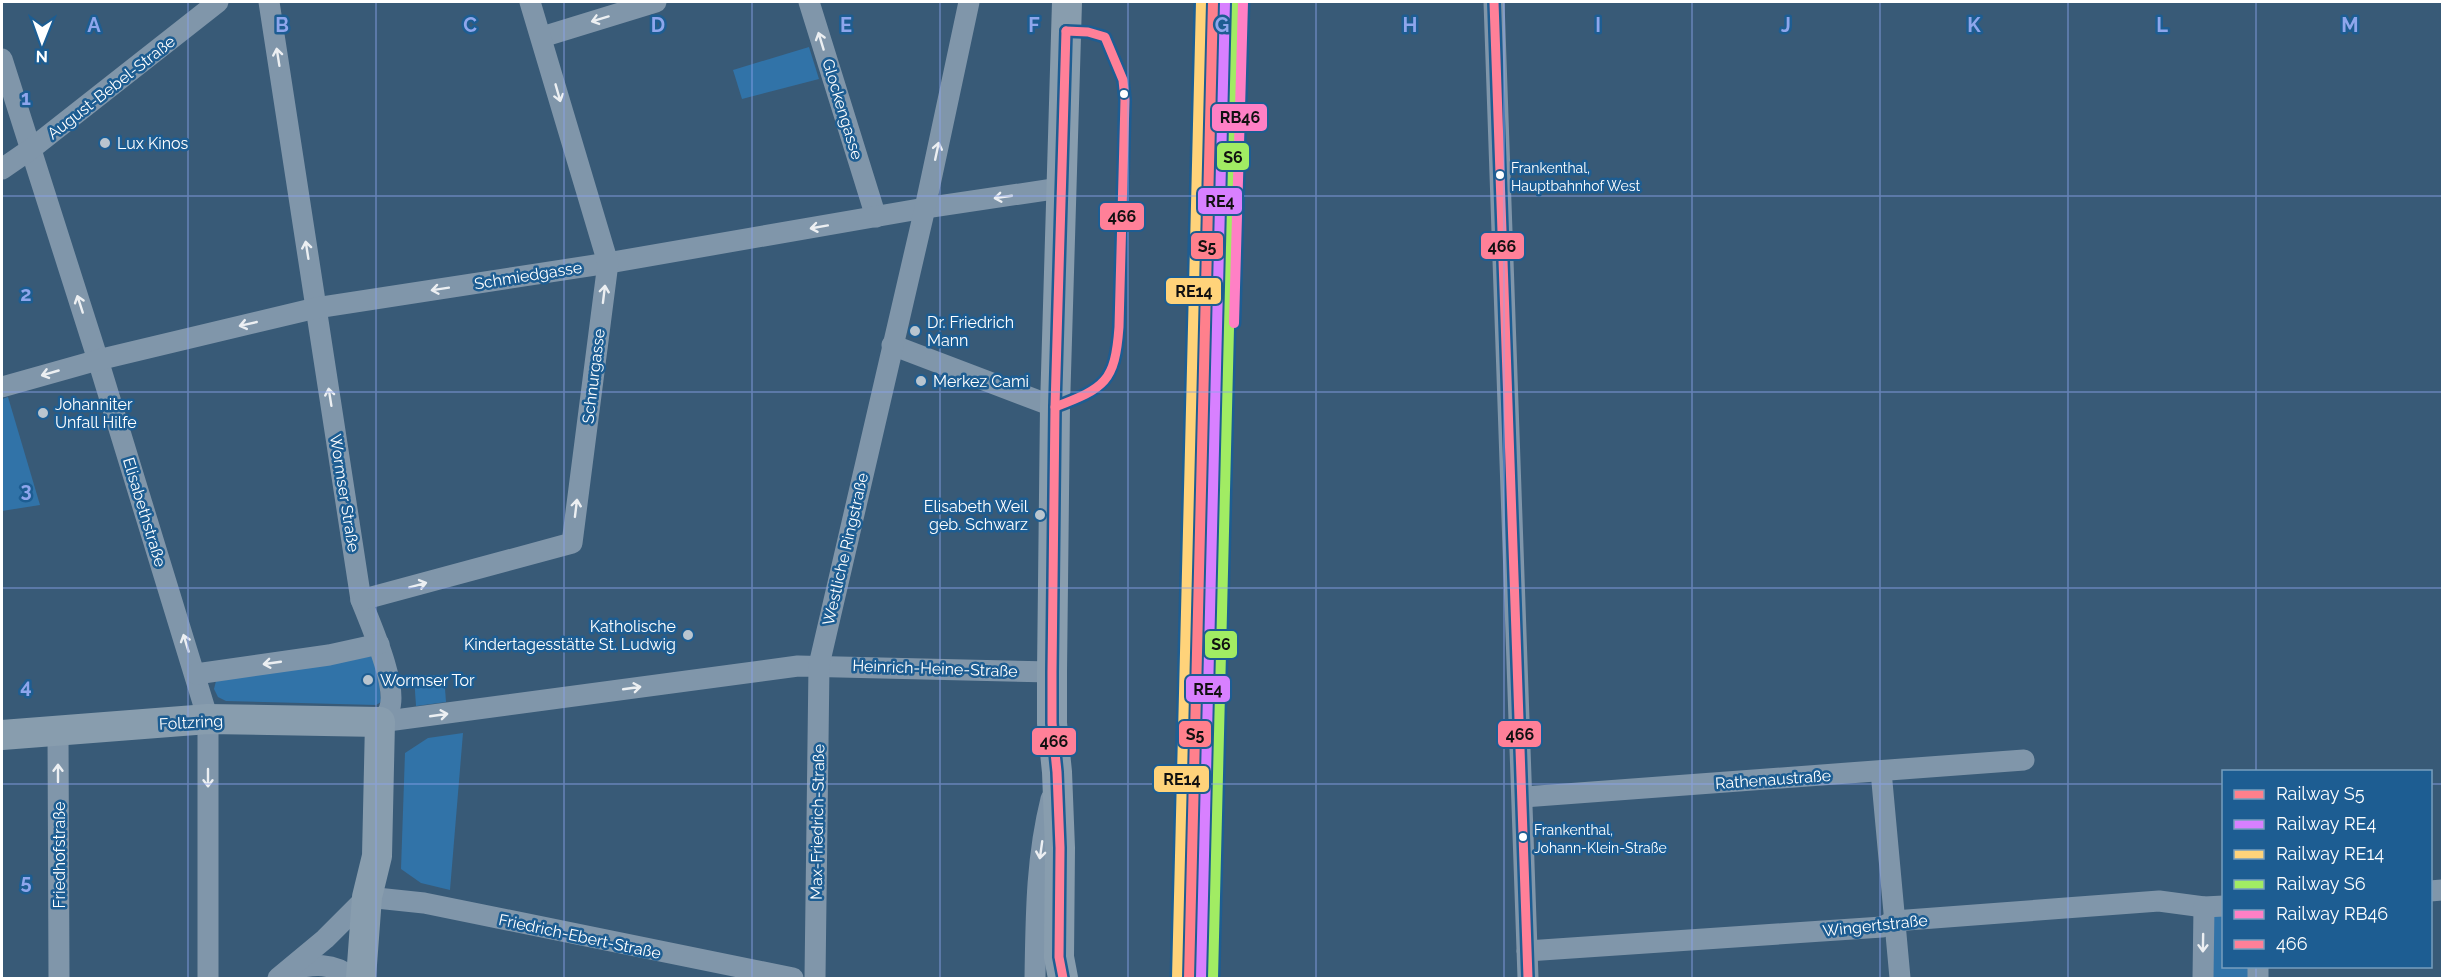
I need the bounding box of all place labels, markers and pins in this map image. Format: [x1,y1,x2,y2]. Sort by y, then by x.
unlabelled marker [1118,88,1130,100]
place label: Lux Kinos [117,134,189,153]
marker: Lux Kinos [98,136,112,150]
place label: Frankenthal, Hauptbahnhof West [1511,160,1640,194]
marker: Frankenthal, Hauptbahnhof West [1494,169,1506,181]
place label: Dr. Friedrich Mann [927,313,1014,350]
marker: Dr. Friedrich Mann [908,324,922,338]
place label: Merkez Cami [933,372,1029,391]
marker: Merkez Cami [914,374,928,388]
place label: Johanniter Unfall Hilfe [55,395,137,432]
marker: Johanniter Unfall Hilfe [36,406,50,420]
place label: Elisabeth Weil geb. Schwarz [924,497,1029,534]
marker: Elisabeth Weil geb. Schwarz [1033,508,1047,522]
place label: Katholische Kindertagesstätte St. Ludwig [464,617,676,654]
marker: Katholische Kindertagesstätte St. Ludwig [681,628,695,642]
place label: Wormser Tor [380,671,475,690]
marker: Wormser Tor [361,673,375,687]
place label: Frankenthal, Johann-Klein-Straße [1534,822,1667,856]
marker: Frankenthal, Johann-Klein-Straße [1517,831,1529,843]

